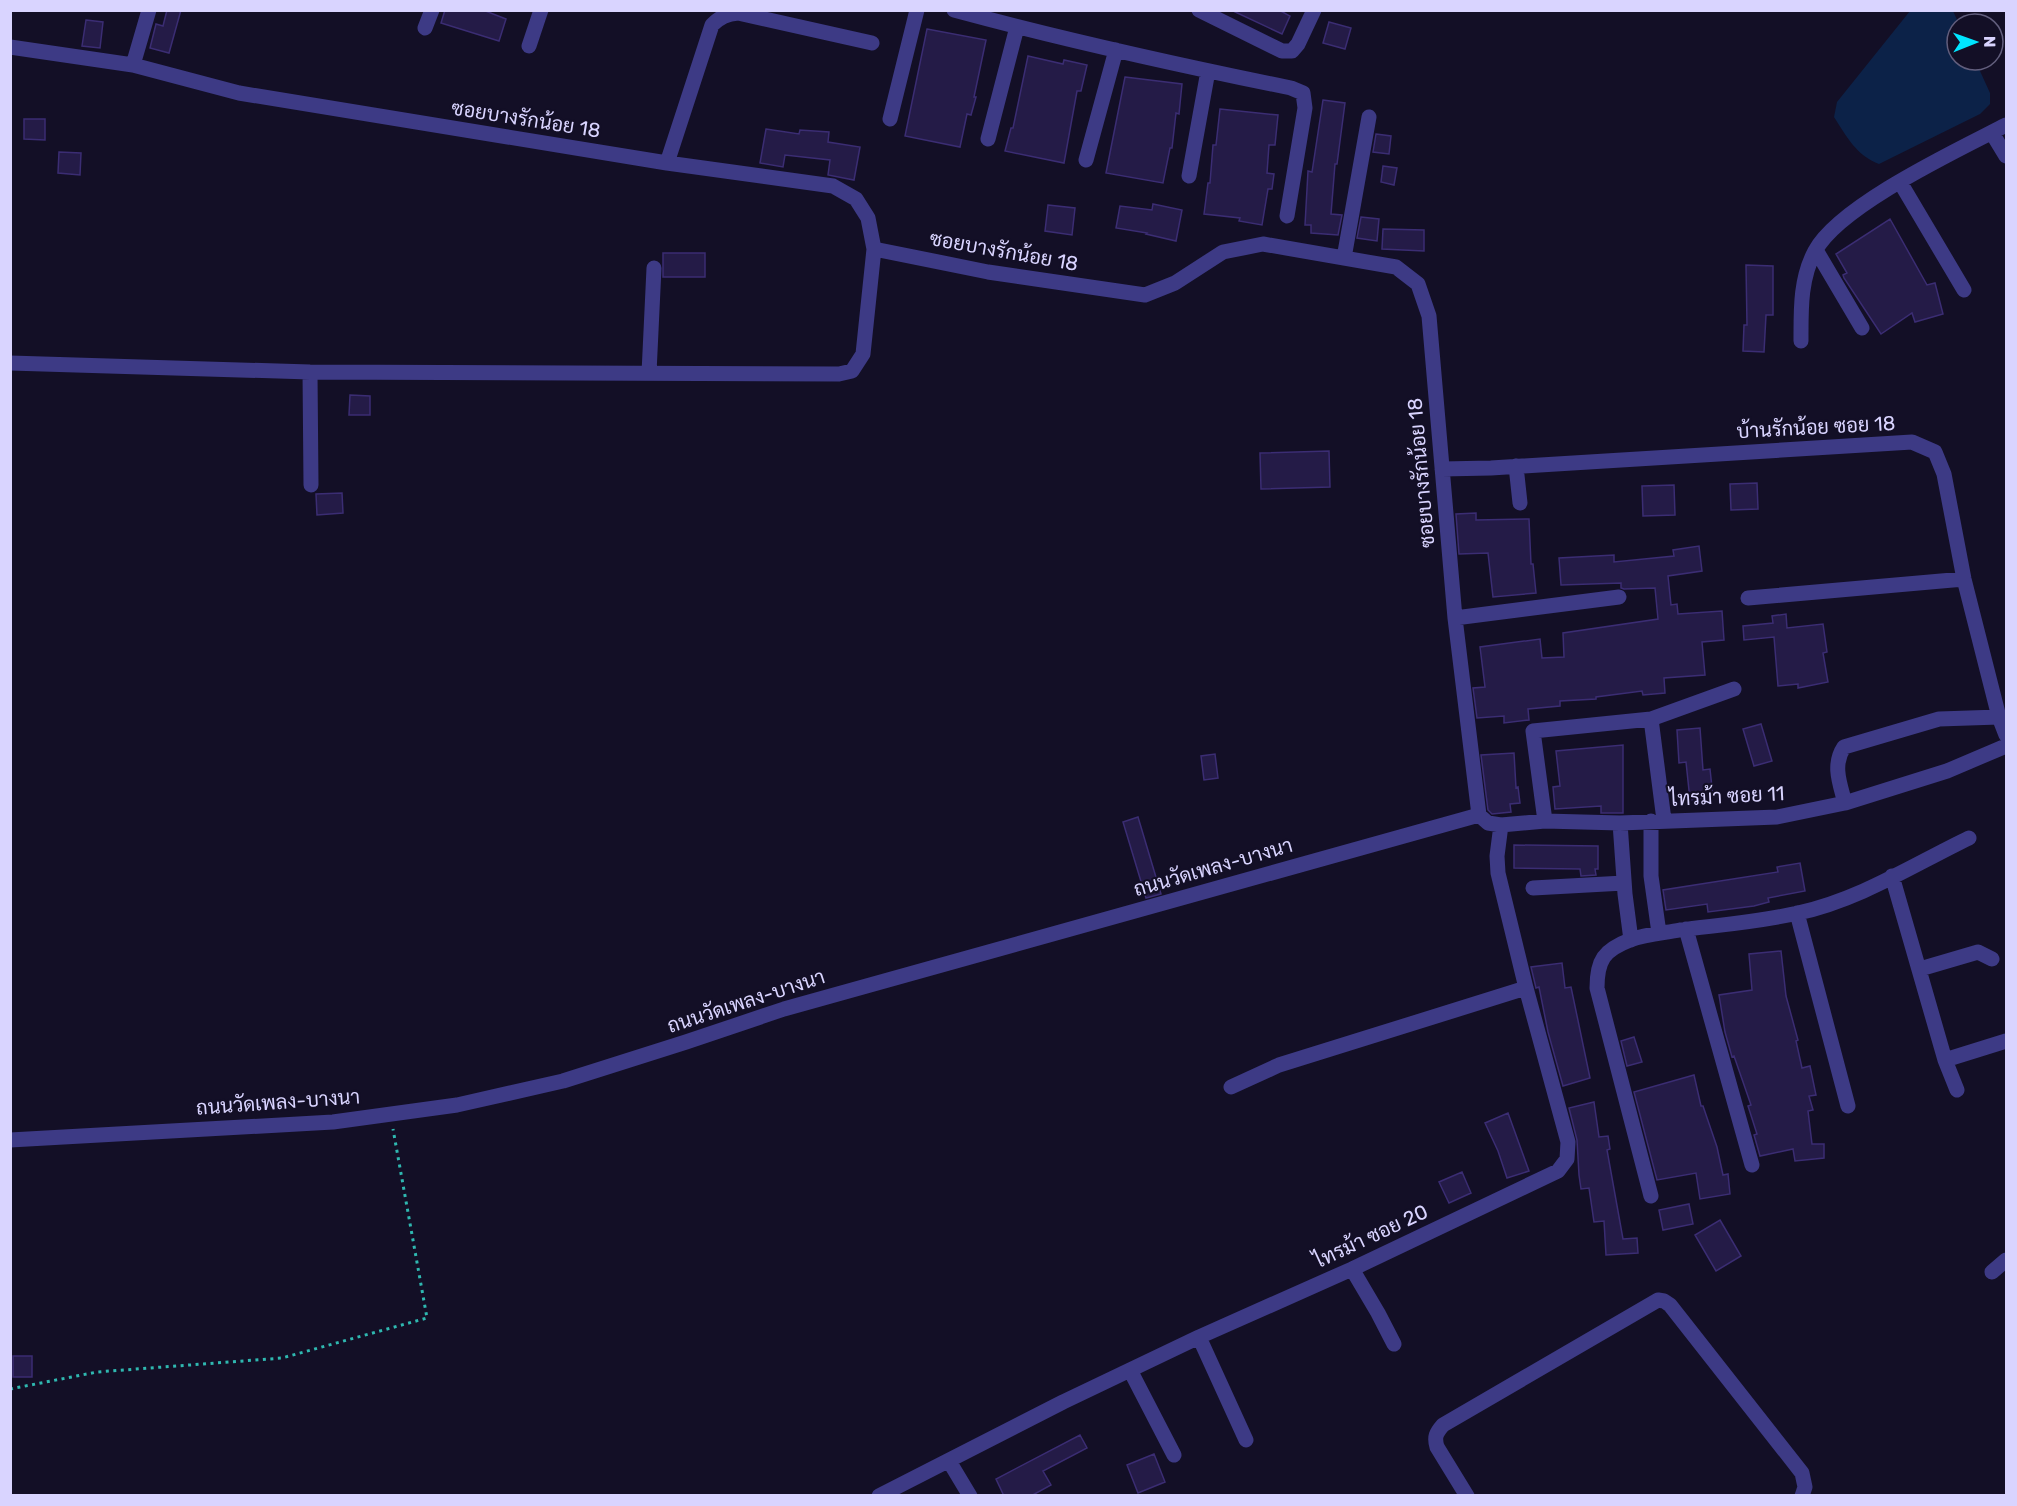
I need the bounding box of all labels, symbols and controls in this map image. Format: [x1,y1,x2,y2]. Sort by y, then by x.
north arrow [1945,12,2005,72]
text: N [1980,36,1999,48]
street label: ซอยบางรักน้อย 18 [450,95,602,143]
street label: ซอยบางรักน้อย 18 [928,226,1080,276]
street label: ซอยบางรักน้อย 18 [1402,397,1440,549]
street label: บ้านรักน้อย ซอย 18 [1736,411,1896,443]
street label: ไทรม้า ซอย 11 [1667,780,1785,811]
street label: ถนนวัดเพลง-บางนา [1131,833,1295,901]
street label: ถนนวัดเพลง-บางนา [664,964,828,1038]
street label: ถนนวัดเพลง-บางนา [195,1084,361,1120]
street label: ไทรม้า ซอย 20 [1308,1198,1432,1274]

